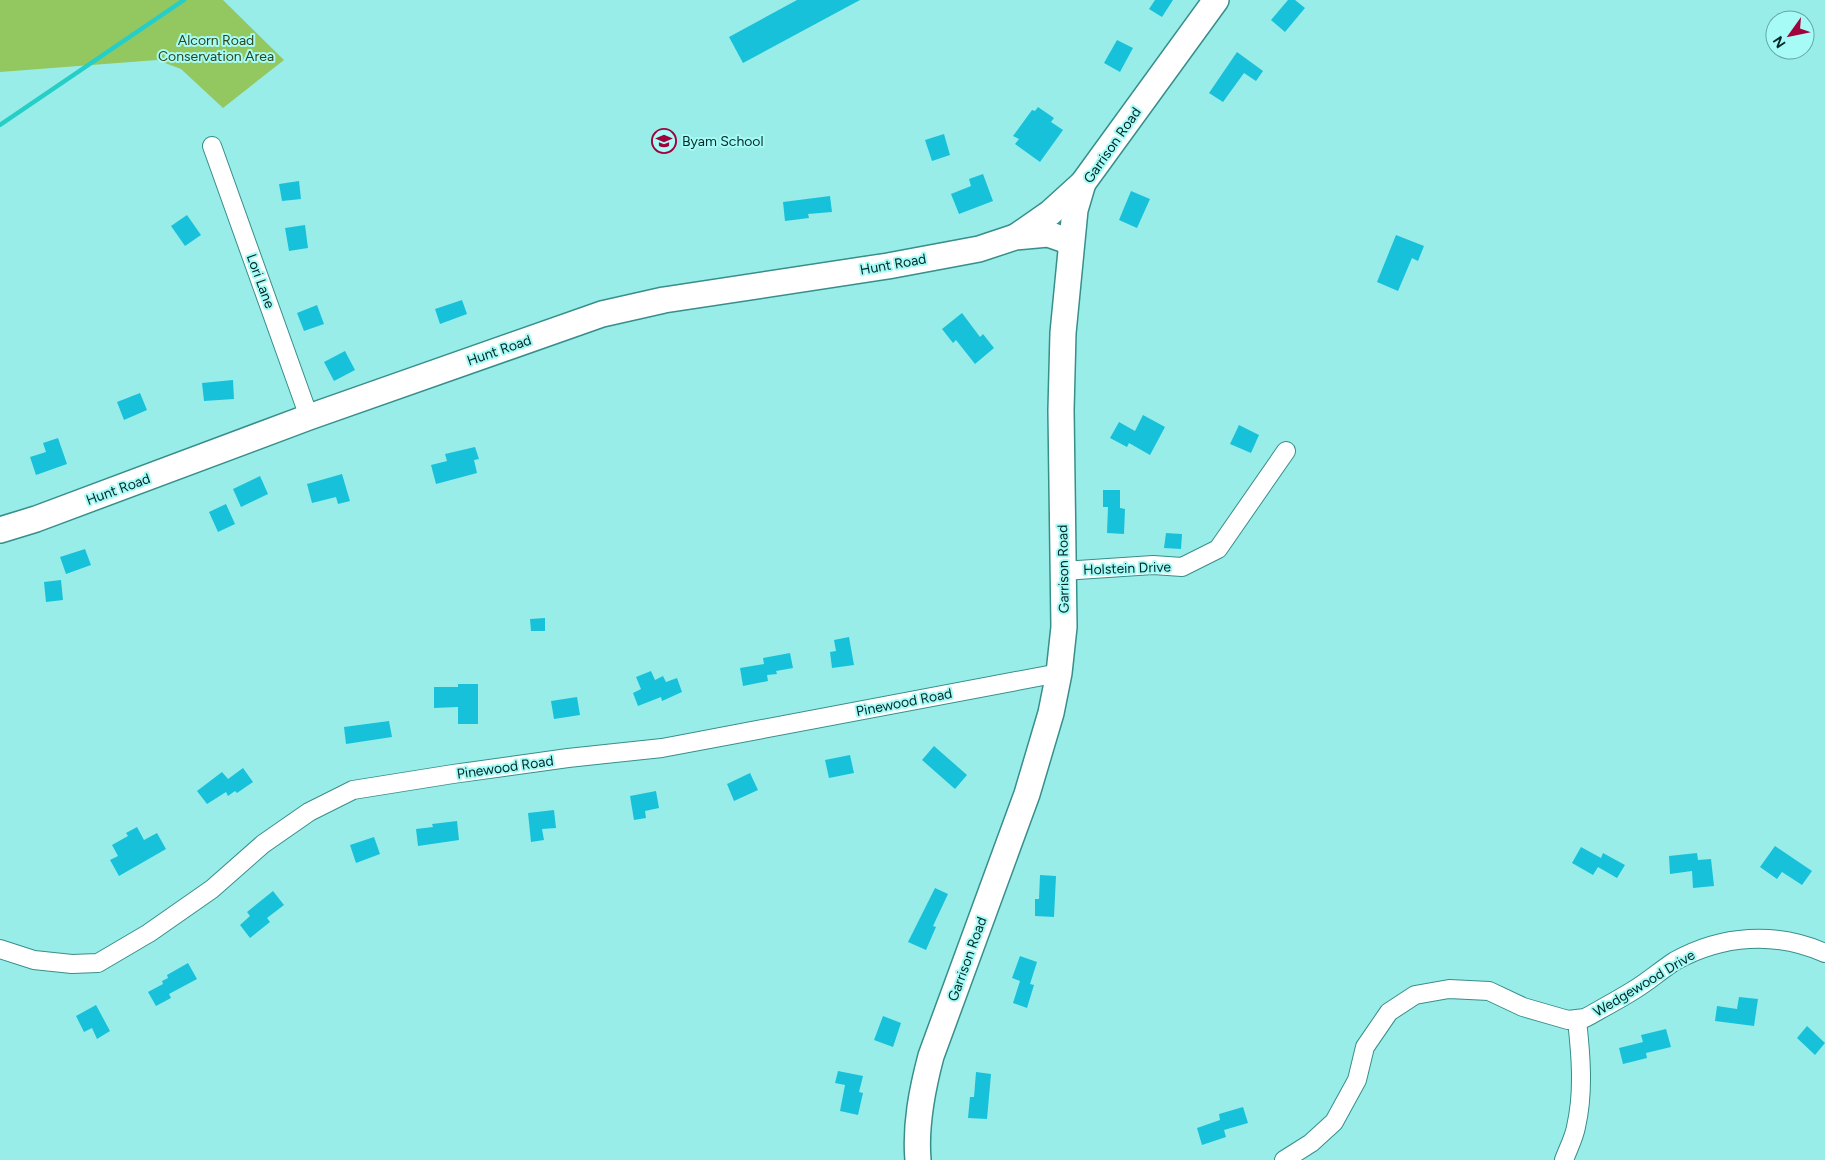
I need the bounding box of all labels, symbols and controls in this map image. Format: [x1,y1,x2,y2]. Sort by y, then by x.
north arrow [1765,10,1815,60]
park label: Alcorn Road Conservation Area [158,32,274,65]
text: N [1769,33,1790,51]
street label: Garrison Road [1080,104,1145,186]
school or university icon: Byam School [651,128,677,154]
place label: Byam School [682,133,764,150]
street label: Hunt Road [859,250,928,279]
street label: Lori Lane [243,252,278,311]
street label: Hunt Road [465,332,534,369]
street label: Hunt Road [84,470,153,509]
street label: Garrison Road [1054,525,1073,613]
street label: Holstein Drive [1083,558,1172,579]
street label: Pinewood Road [855,685,954,720]
street label: Pinewood Road [456,752,555,783]
street label: Garrison Road [944,915,991,1004]
street label: Wedgewood Drive [1590,946,1698,1020]

